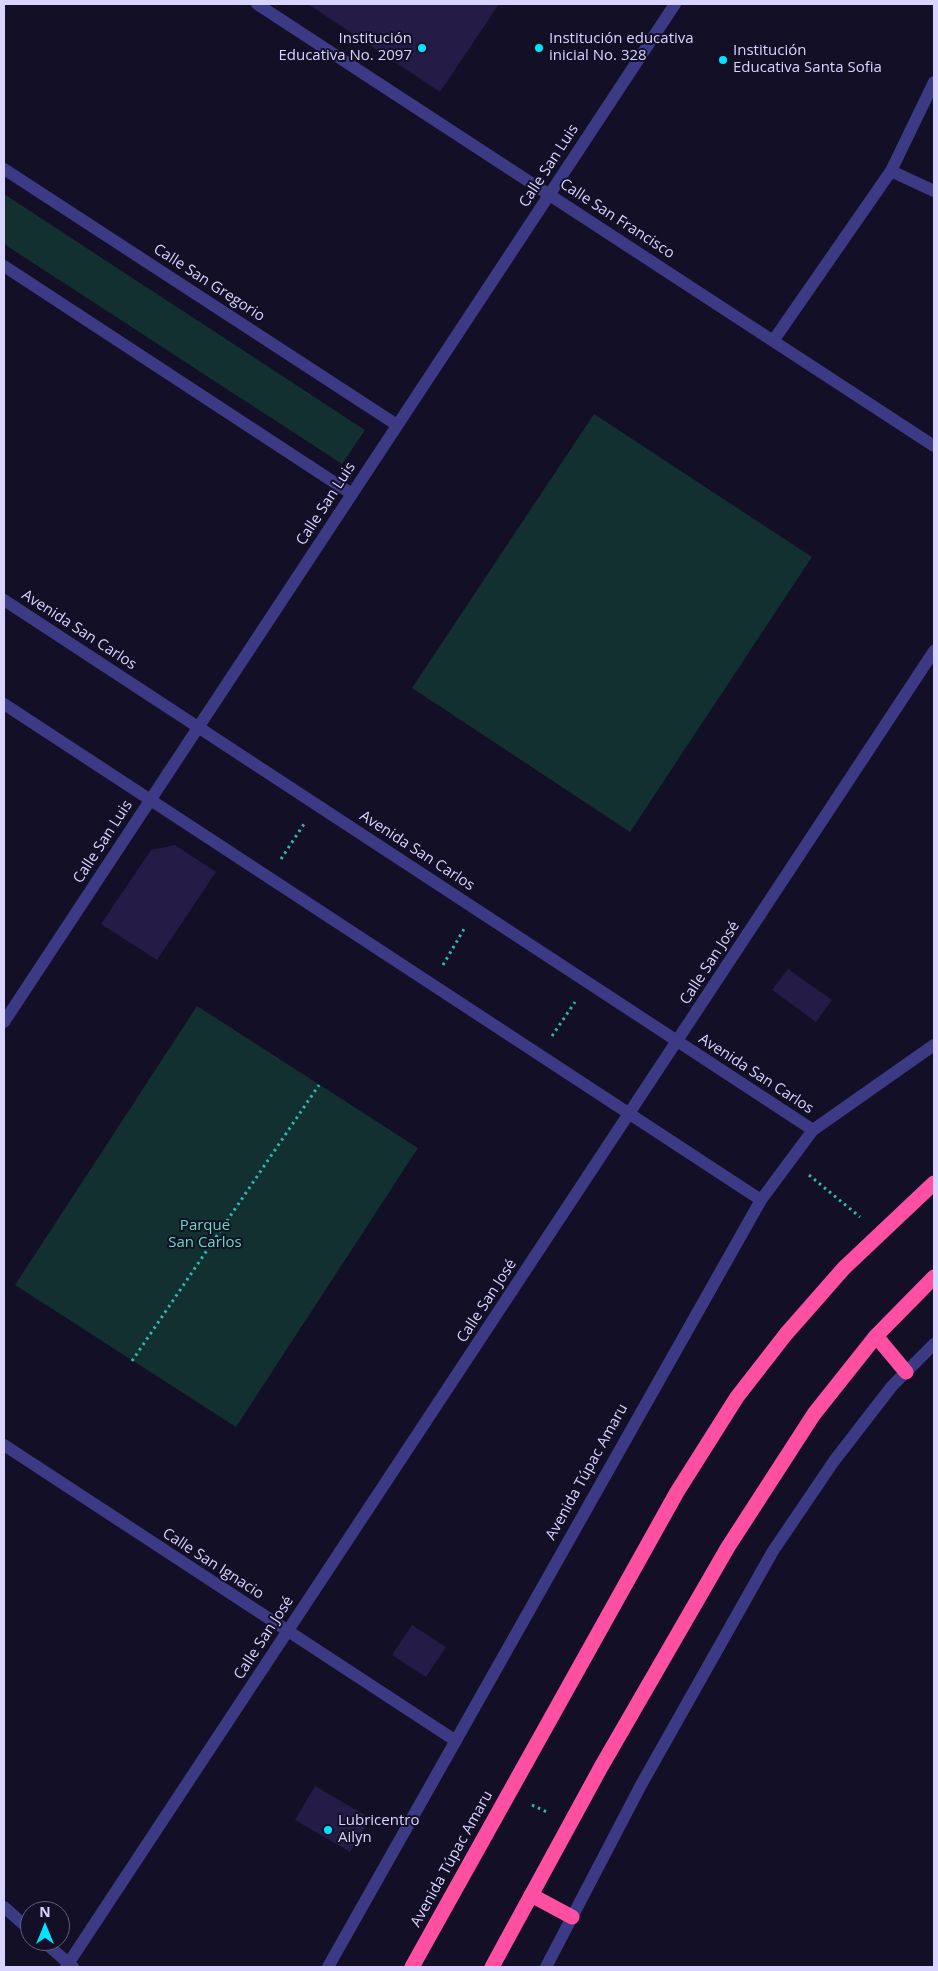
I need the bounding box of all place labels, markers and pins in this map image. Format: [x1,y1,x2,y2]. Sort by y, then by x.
place label: Institución Educativa No. 2097 [278,30,412,65]
place label: Institución educativa inicial No. 328 [549,30,694,65]
marker: Institución Educativa No. 2097 [416,42,428,54]
marker: Institución educativa inicial No. 328 [533,42,545,54]
place label: Institución Educativa Santa Sofia [733,42,882,77]
marker: Institución Educativa Santa Sofia [717,54,729,66]
place label: Lubricentro Ailyn [338,1812,419,1847]
marker: Lubricentro Ailyn [322,1824,334,1836]

